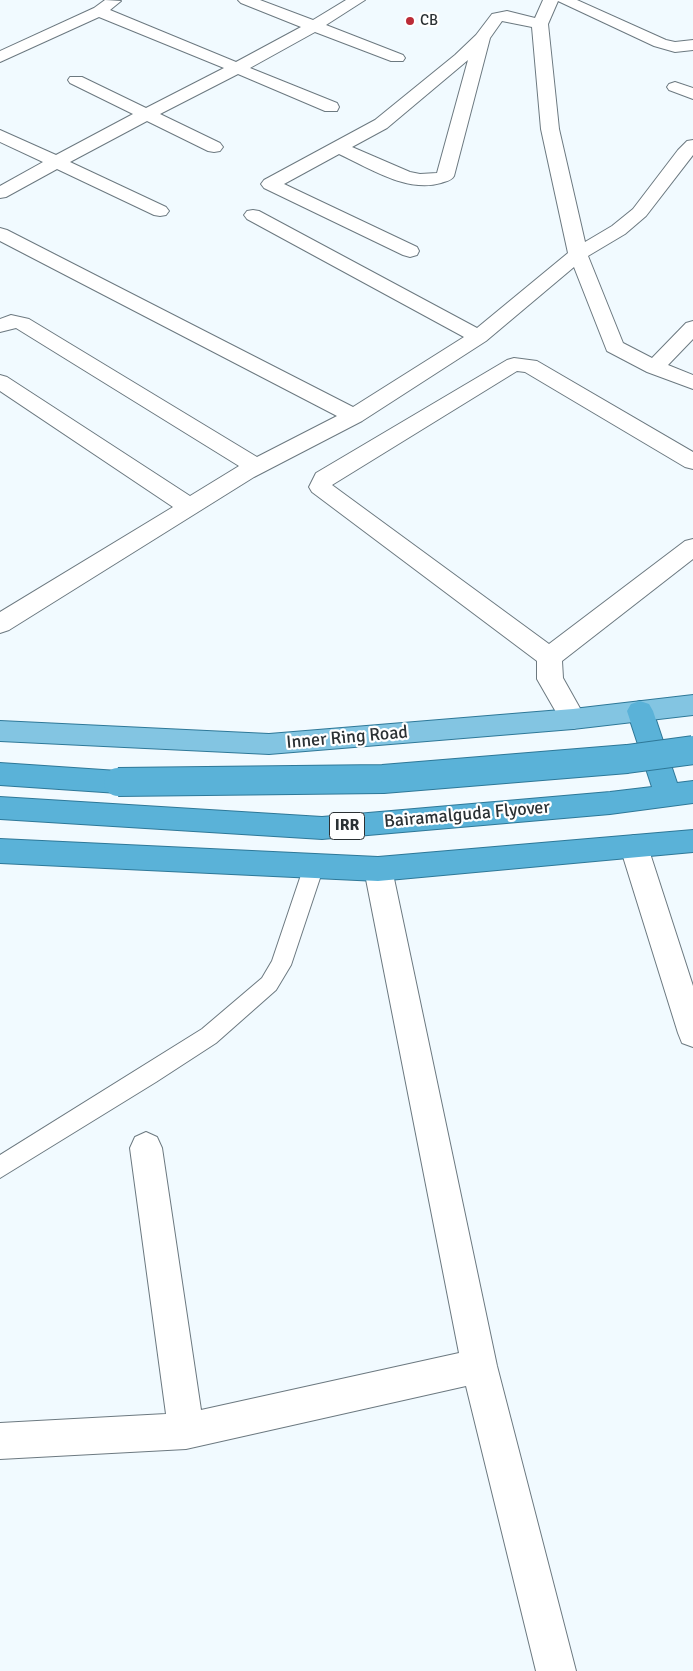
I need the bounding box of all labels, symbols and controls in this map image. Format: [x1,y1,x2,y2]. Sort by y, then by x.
place label: CB [420,12,438,30]
marker: CB [404,15,416,27]
street label: Inner Ring Road [285,722,409,754]
street label: Bairamalguda Flyover [383,797,551,833]
road number: IRR [330,812,364,839]

